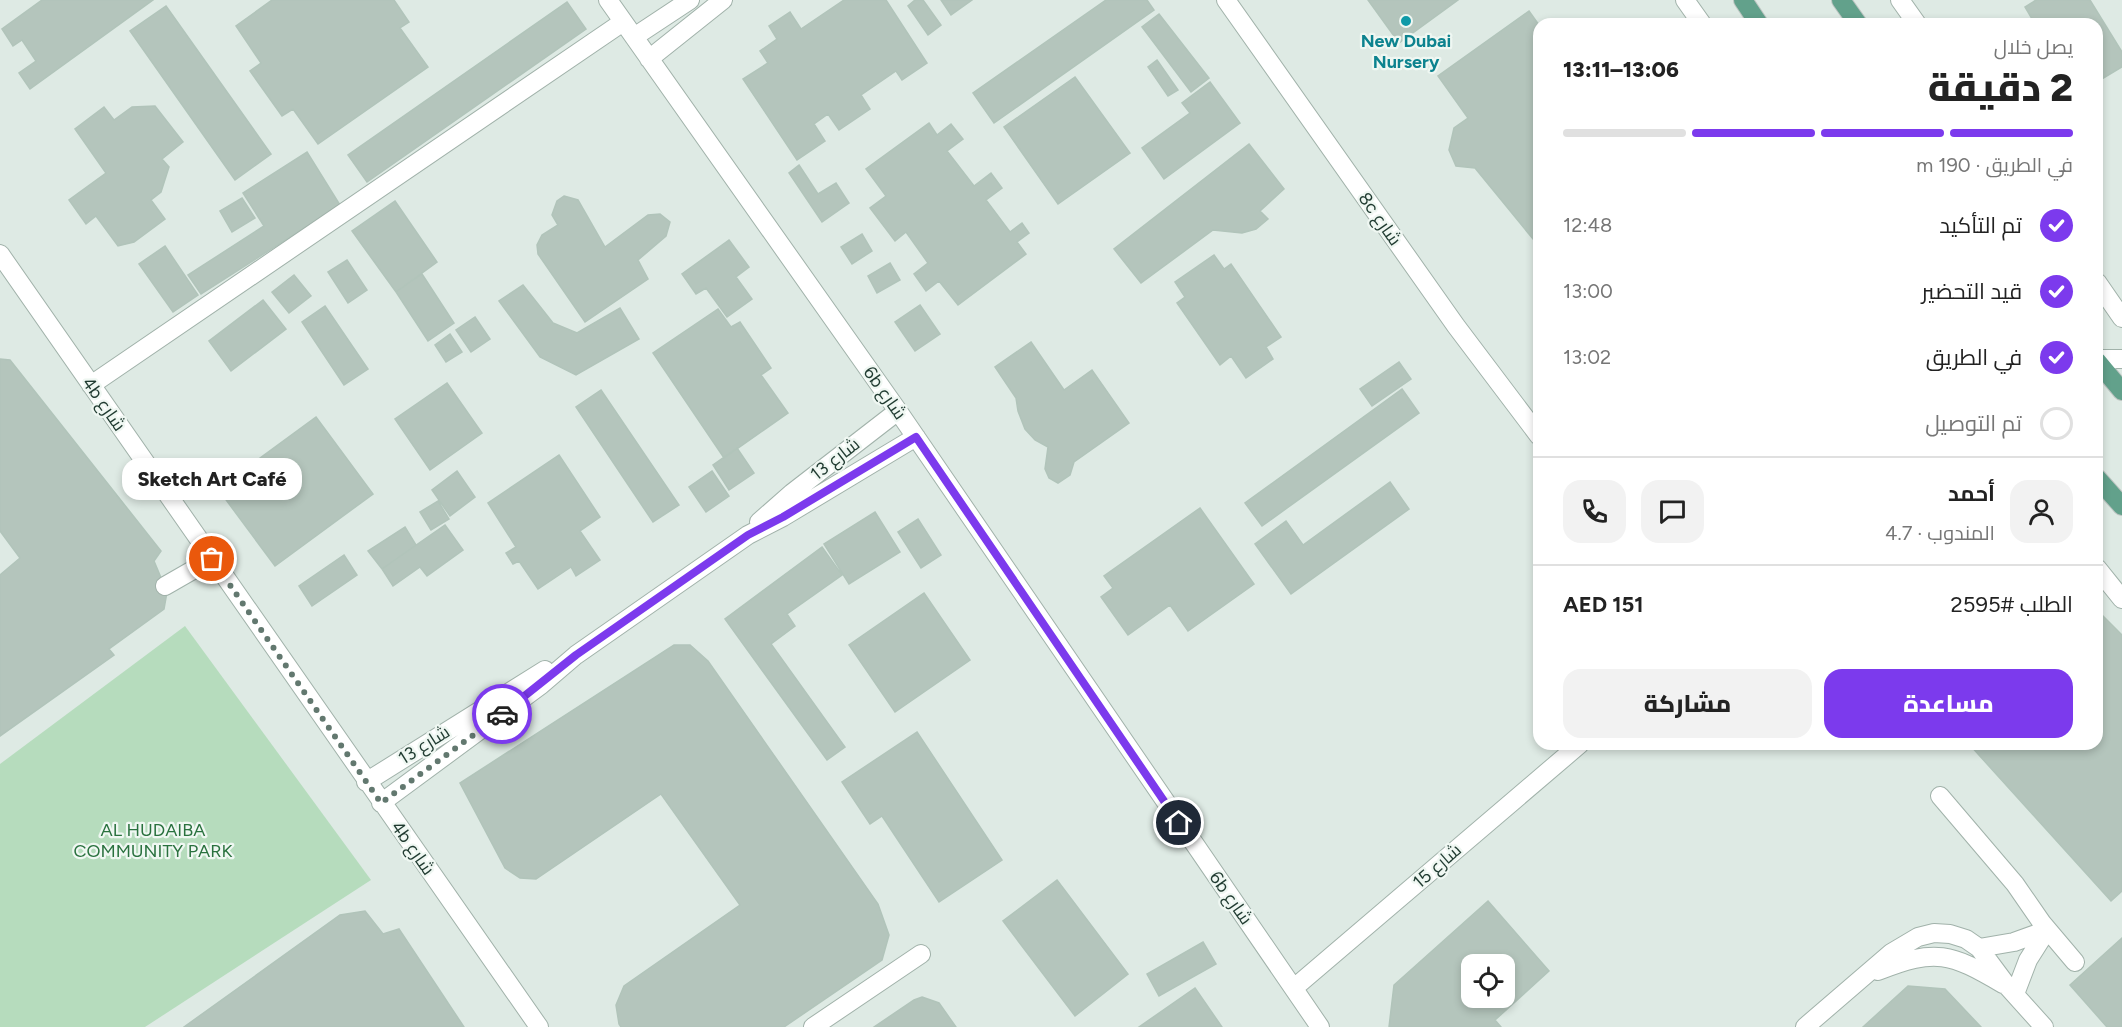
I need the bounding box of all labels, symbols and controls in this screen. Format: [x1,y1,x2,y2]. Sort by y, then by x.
marker: New Dubai Nursery [1399,14,1413,28]
place label: New Dubai Nursery [1361,30,1451,73]
text: يصل خلال [1994,35,2073,59]
text: 13:06–13:11 [1563,56,1679,83]
text: 2 دقيقة [1928,64,2073,111]
text: في الطريق · 190 m [1916,153,2073,177]
street label: 8c شارع [1353,188,1406,251]
icon: check [2040,209,2073,242]
text: تم التأكيد [1939,212,2022,239]
text: 12:48 [1563,213,1612,237]
icon: check [2040,275,2073,308]
text: قيد التحضير [1921,278,2022,305]
text: 13:00 [1563,279,1613,303]
icon: check [2040,341,2073,374]
text: في الطريق [1926,344,2022,371]
text: 13:02 [1563,345,1611,369]
street label: 6b شارع [858,362,911,424]
street label: 4b شارع [77,373,131,436]
text: تم التوصيل [1925,410,2022,437]
street label: شارع 13 [806,433,865,486]
callout: Sketch Art Café [122,457,302,499]
text: Sketch Art Café [138,467,286,491]
button: phone [1563,480,1626,543]
button: chat [1641,480,1704,543]
text: أحمد [1948,480,1995,507]
button: person [2010,480,2073,543]
text: المندوب · 4.7 [1885,521,1995,545]
pin [186,533,237,584]
icon: bag [195,542,228,575]
text: AED 151 [1563,591,1644,618]
text: الطلب #2595 [1950,591,2073,618]
button: مشاركة [1563,669,1812,738]
button: مساعدة [1824,669,2073,738]
courier [472,684,532,744]
icon: car [486,698,519,731]
street label: شارع 13 [394,721,454,770]
pin [1153,797,1204,848]
icon: home [1162,806,1195,839]
street label: 4b شارع [386,817,440,880]
park label: AL HUDAIBA COMMUNITY PARK [73,819,233,862]
street label: شارع 15 [1408,839,1466,894]
street label: 6b شارع [1204,867,1257,929]
map controls [1461,954,1515,1008]
button: locate [1461,954,1515,1008]

